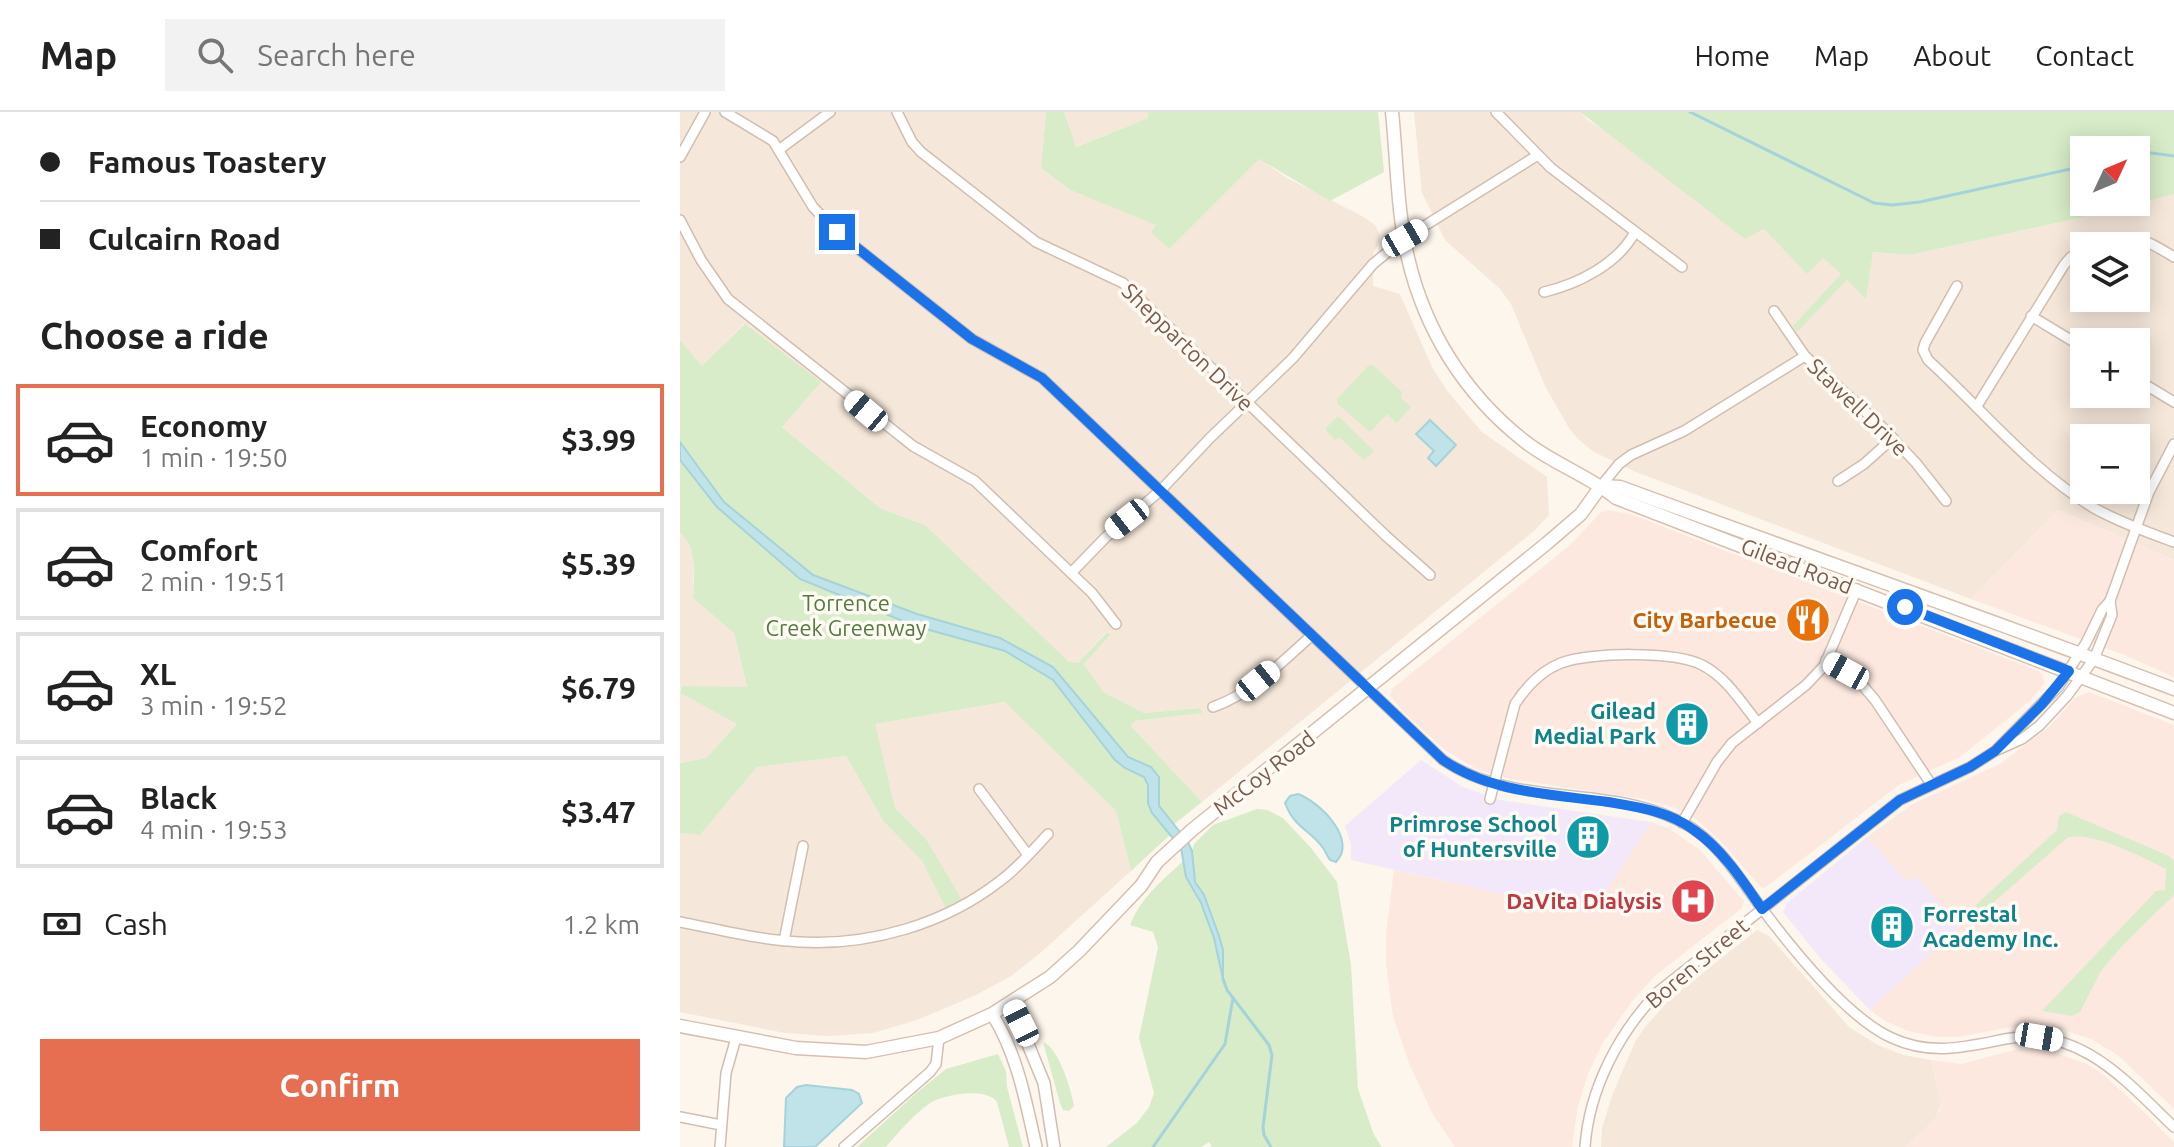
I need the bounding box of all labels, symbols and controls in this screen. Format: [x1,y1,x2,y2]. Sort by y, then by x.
search box [165,19,725,91]
icon: search [193,33,237,77]
text: Map [40,34,117,76]
text: Search here [257,38,416,72]
text: Home [1695,40,1770,71]
text: Map [1814,40,1869,71]
text: About [1913,40,1991,71]
text: Contact [2035,40,2134,71]
north arrow [2070,136,2150,216]
map controls [2070,136,2150,504]
text: Famous Toastery [88,145,326,179]
route end [819,214,855,250]
car [1378,216,1432,260]
text: Culcairn Road [88,222,281,256]
button: layers [2070,232,2150,312]
street label: Shepparton Drive [1118,278,1259,416]
text: Choose a ride [40,315,269,356]
button: + [2070,328,2150,408]
street label: Stawell Drive [1803,353,1913,461]
car [840,386,892,436]
icon: car [44,404,116,476]
text: Economy [140,409,267,443]
text: $3.99 [561,423,636,457]
button: − [2070,424,2150,504]
text: 1 min · 19:50 [140,443,288,472]
car [1101,495,1153,543]
icon: car [44,528,116,600]
text: Comfort [140,533,258,567]
street label: Gilead Road [1738,533,1857,598]
text: $5.39 [561,547,636,581]
text: 2 min · 19:51 [140,567,288,596]
route start [1887,589,1923,625]
park label: Torrence Creek Greenway [766,590,927,640]
restaurant icon: City Barbecue [1784,596,1832,644]
place label: City Barbecue [1633,607,1777,632]
car [1819,649,1873,693]
icon: car [44,652,116,724]
text: XL [140,657,176,691]
car [1232,657,1284,705]
text: $6.79 [561,671,636,705]
text: 3 min · 19:52 [140,691,288,720]
place label: Gilead Medial Park [1534,698,1657,748]
building icon: Gilead Medial Park [1663,700,1711,748]
street label: McCoy Road [1208,725,1319,820]
icon: car [44,776,116,848]
text: Black [140,781,217,815]
text: $3.47 [561,795,636,829]
place label: Primrose School of Huntersville [1389,811,1557,861]
building icon: Primrose School of Huntersville [1564,813,1612,861]
text: 4 min · 19:53 [140,815,288,844]
hospital icon: DaVita Dialysis [1669,877,1717,925]
place label: DaVita Dialysis [1506,888,1662,913]
place label: Forrestal Academy Inc. [1923,901,2058,951]
icon: cash [40,902,84,946]
building icon: Forrestal Academy Inc. [1868,903,1916,951]
text: Cash [104,907,168,941]
text: 1.2 km [563,910,640,939]
street label: Boren Street [1640,912,1753,1013]
car [1000,996,1042,1050]
car [2013,1021,2065,1053]
button: Confirm [40,1039,640,1131]

